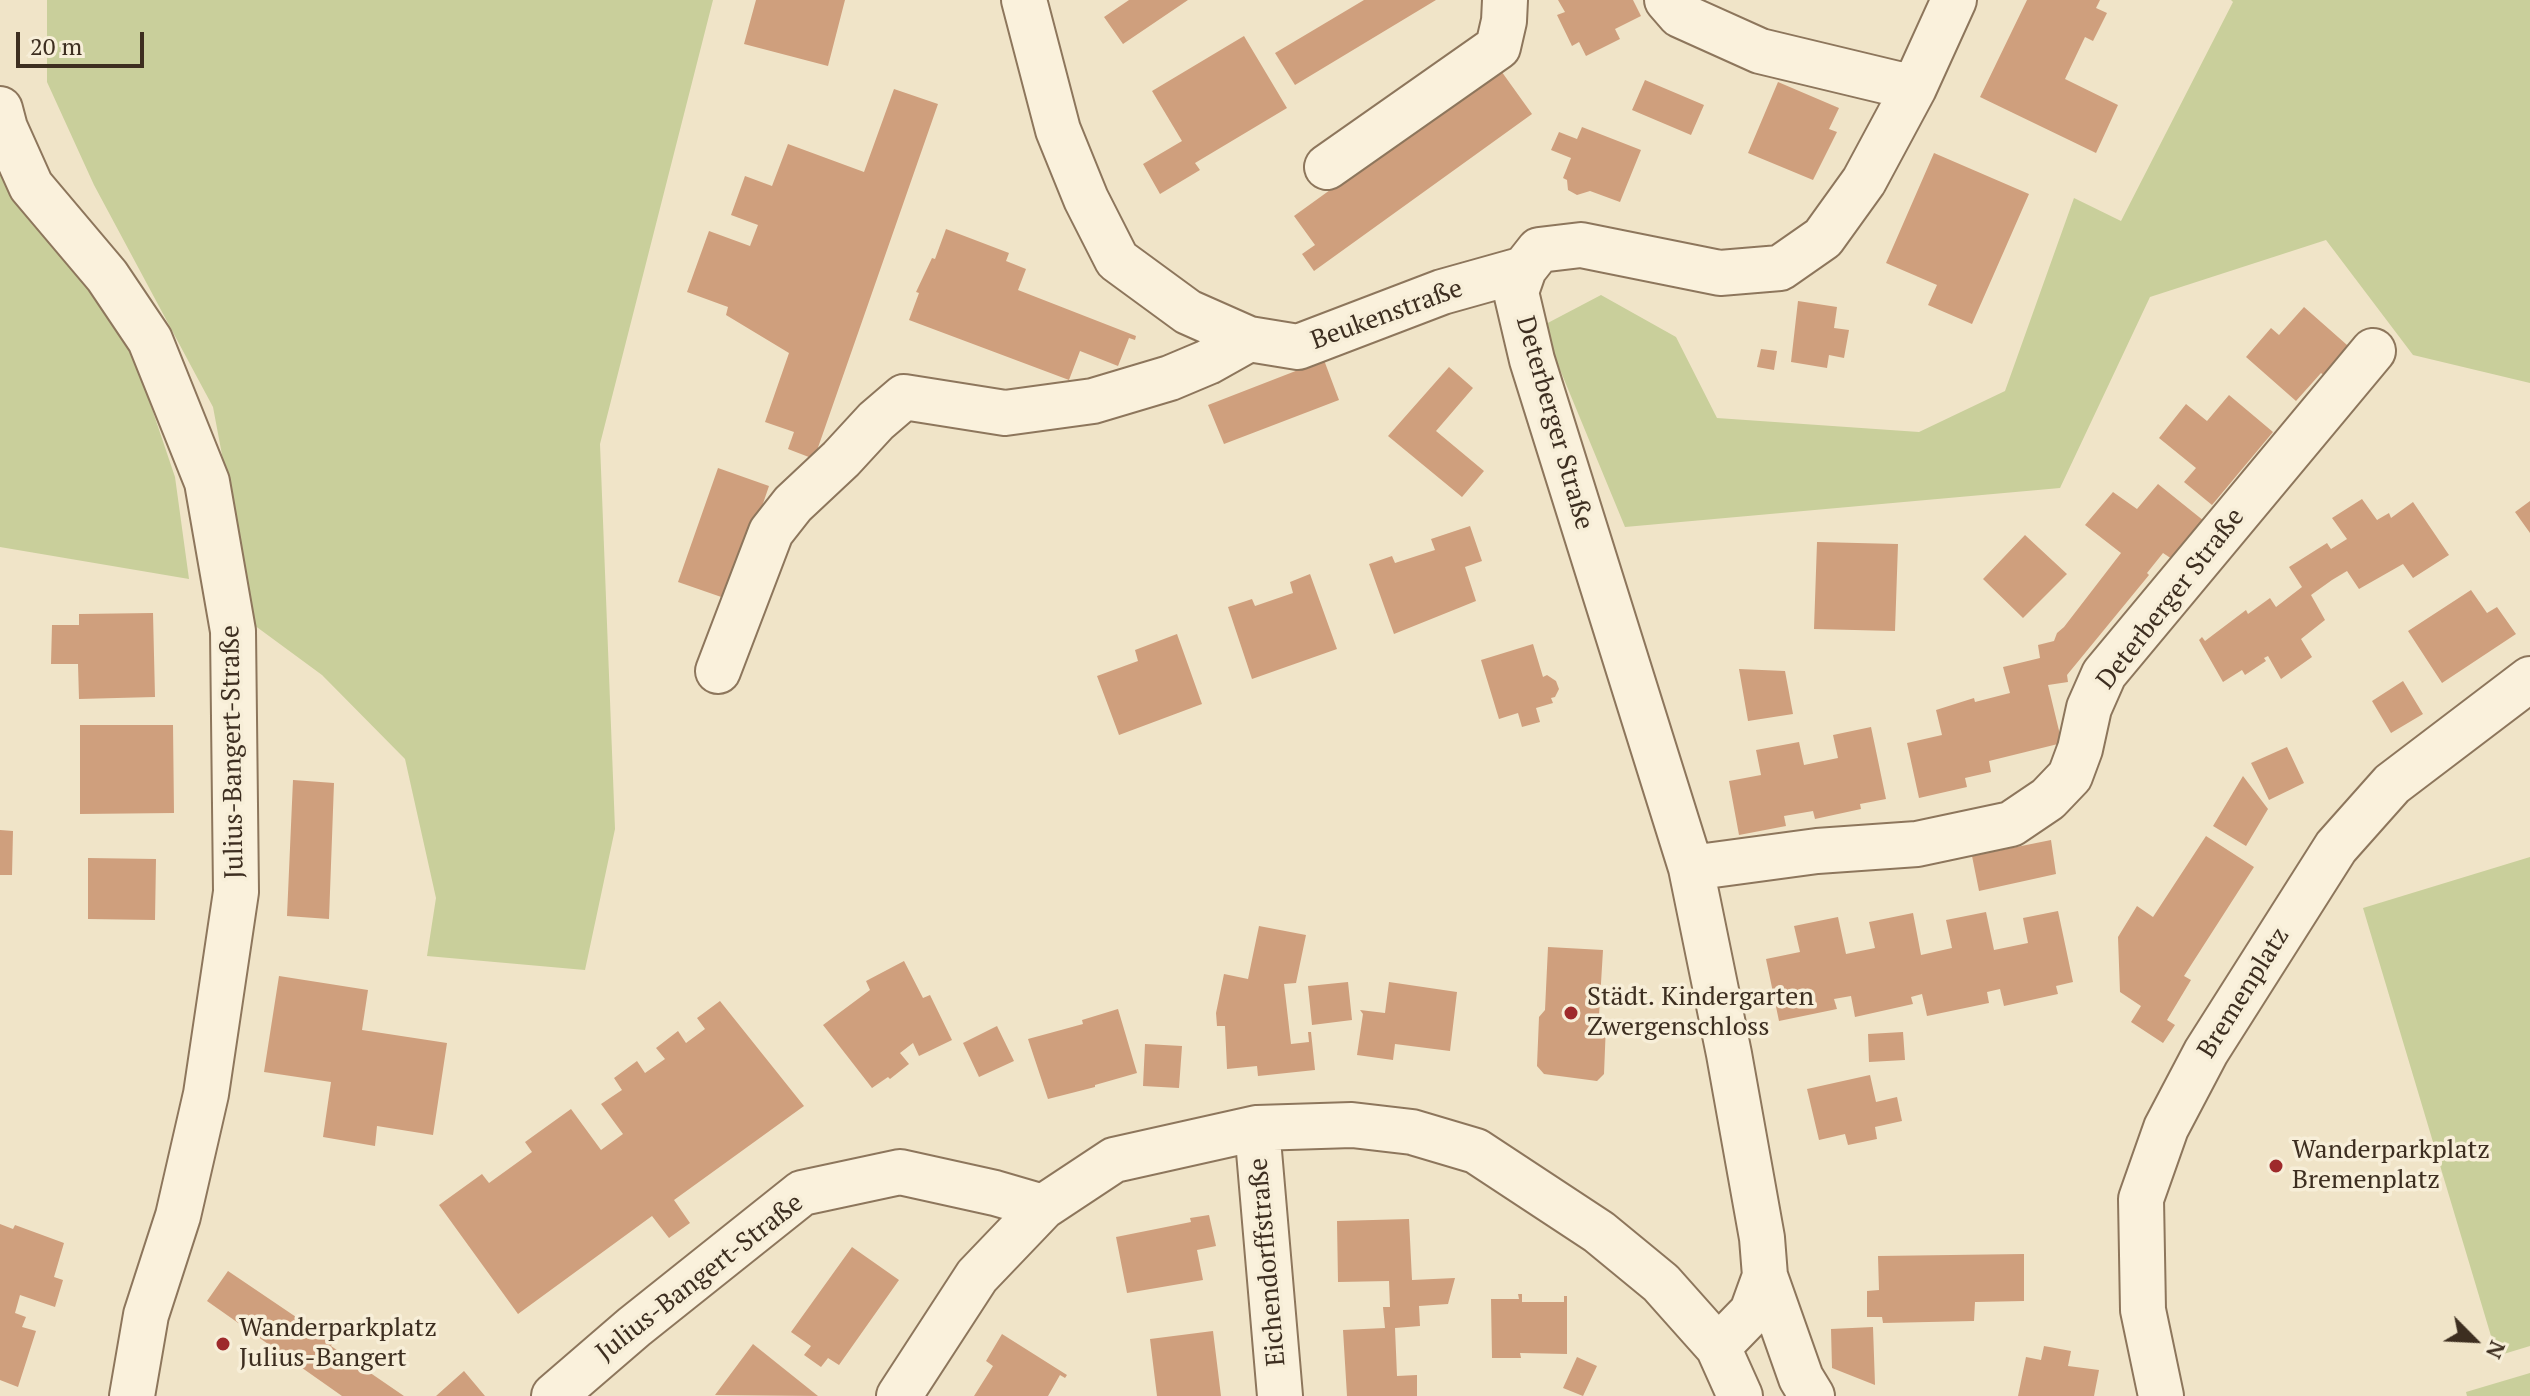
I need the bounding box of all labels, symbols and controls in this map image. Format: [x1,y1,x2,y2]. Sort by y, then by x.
scale bar [20,16,148,66]
text: 20 m [30,30,82,62]
street label: Beukenstraße [1307,273,1467,357]
street label: Deterberger Straße [1509,313,1599,533]
street label: Deterberger Straße [2091,502,2251,696]
street label: Julius-Bangert-Straße [215,625,251,879]
street label: Bremenplatz [2192,922,2296,1064]
place label: Städt. Kindergarten Zwergenschloss [1587,982,1814,1044]
marker: Städt. Kindergarten Zwergenschloss [1562,1004,1580,1022]
place label: Wanderparkplatz Bremenplatz [2292,1135,2490,1196]
street label: Eichendorffstraße [1243,1156,1293,1368]
marker: Wanderparkplatz Bremenplatz [2267,1157,2285,1175]
street label: Julius-Bangert-Straße [590,1188,810,1368]
north arrow [2434,1300,2514,1380]
place label: Wanderparkplatz Julius-Bangert [239,1313,437,1374]
marker: Wanderparkplatz Julius-Bangert [214,1335,232,1353]
text: N [2480,1336,2513,1363]

